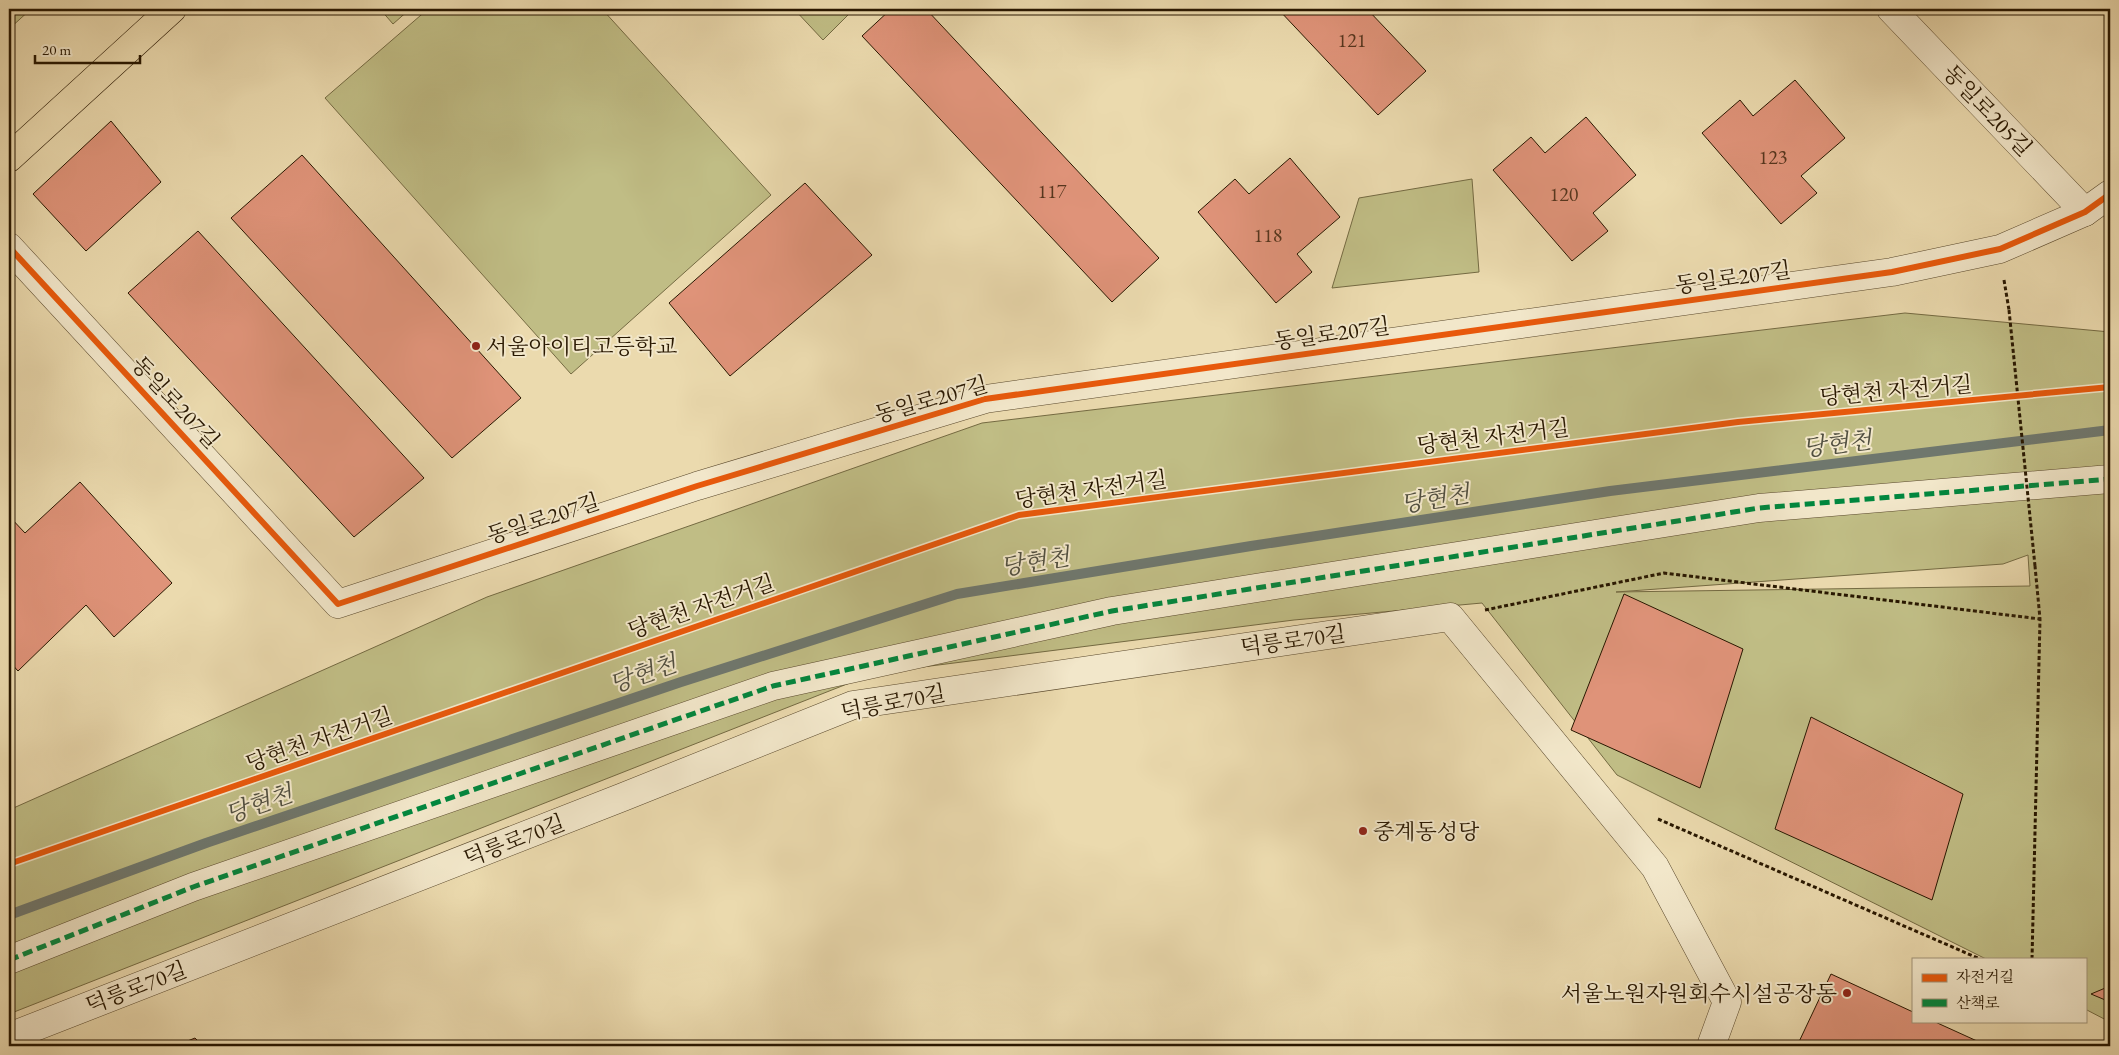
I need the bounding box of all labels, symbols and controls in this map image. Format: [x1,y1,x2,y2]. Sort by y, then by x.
house number: 121 [1338,27,1366,53]
scale bar [35,32,140,64]
text: 20 m [42,40,71,59]
street label: 동일로205길 [1937,58,2039,162]
house number: 123 [1759,144,1787,170]
house number: 117 [1038,178,1067,204]
house number: 120 [1550,181,1579,207]
house number: 118 [1254,222,1282,248]
street label: 동일로207길 [1673,255,1793,300]
street label: 동일로207길 [1272,311,1392,356]
place label: 서울아이티고등학교 [486,332,677,361]
marker: 서울아이티고등학교 [470,340,482,352]
street label: 동일로207길 [125,350,226,455]
street label: 동일로207길 [871,369,991,430]
street label: 당현천 자전거길 [1818,369,1974,412]
street label: 당현천 자전거길 [1415,413,1571,460]
water label: 당현천 [1801,424,1875,463]
street label: 당현천 자전거길 [1013,464,1169,515]
water label: 당현천 [1398,477,1473,519]
street label: 동일로207길 [483,487,603,550]
water label: 당현천 [998,540,1073,582]
street label: 당현천 자전거길 [624,568,778,645]
street label: 덕릉로70길 [1238,619,1348,662]
water label: 당현천 [605,647,682,700]
street label: 덕릉로70길 [838,678,948,727]
street label: 당현천 자전거길 [242,701,396,778]
water label: 당현천 [221,777,298,830]
street label: 덕릉로70길 [459,808,569,873]
place label: 중계동성당 [1373,817,1480,846]
marker: 중계동성당 [1357,825,1369,837]
street label: 덕릉로70길 [81,955,191,1020]
legend [1912,958,2086,1022]
text: 자전거길 [1956,967,2014,986]
place label: 서울노원자원회수시설공장동 [1561,979,1837,1008]
marker: 서울노원자원회수시설공장동 [1841,987,1853,999]
text: 산책로 [1956,993,2000,1012]

